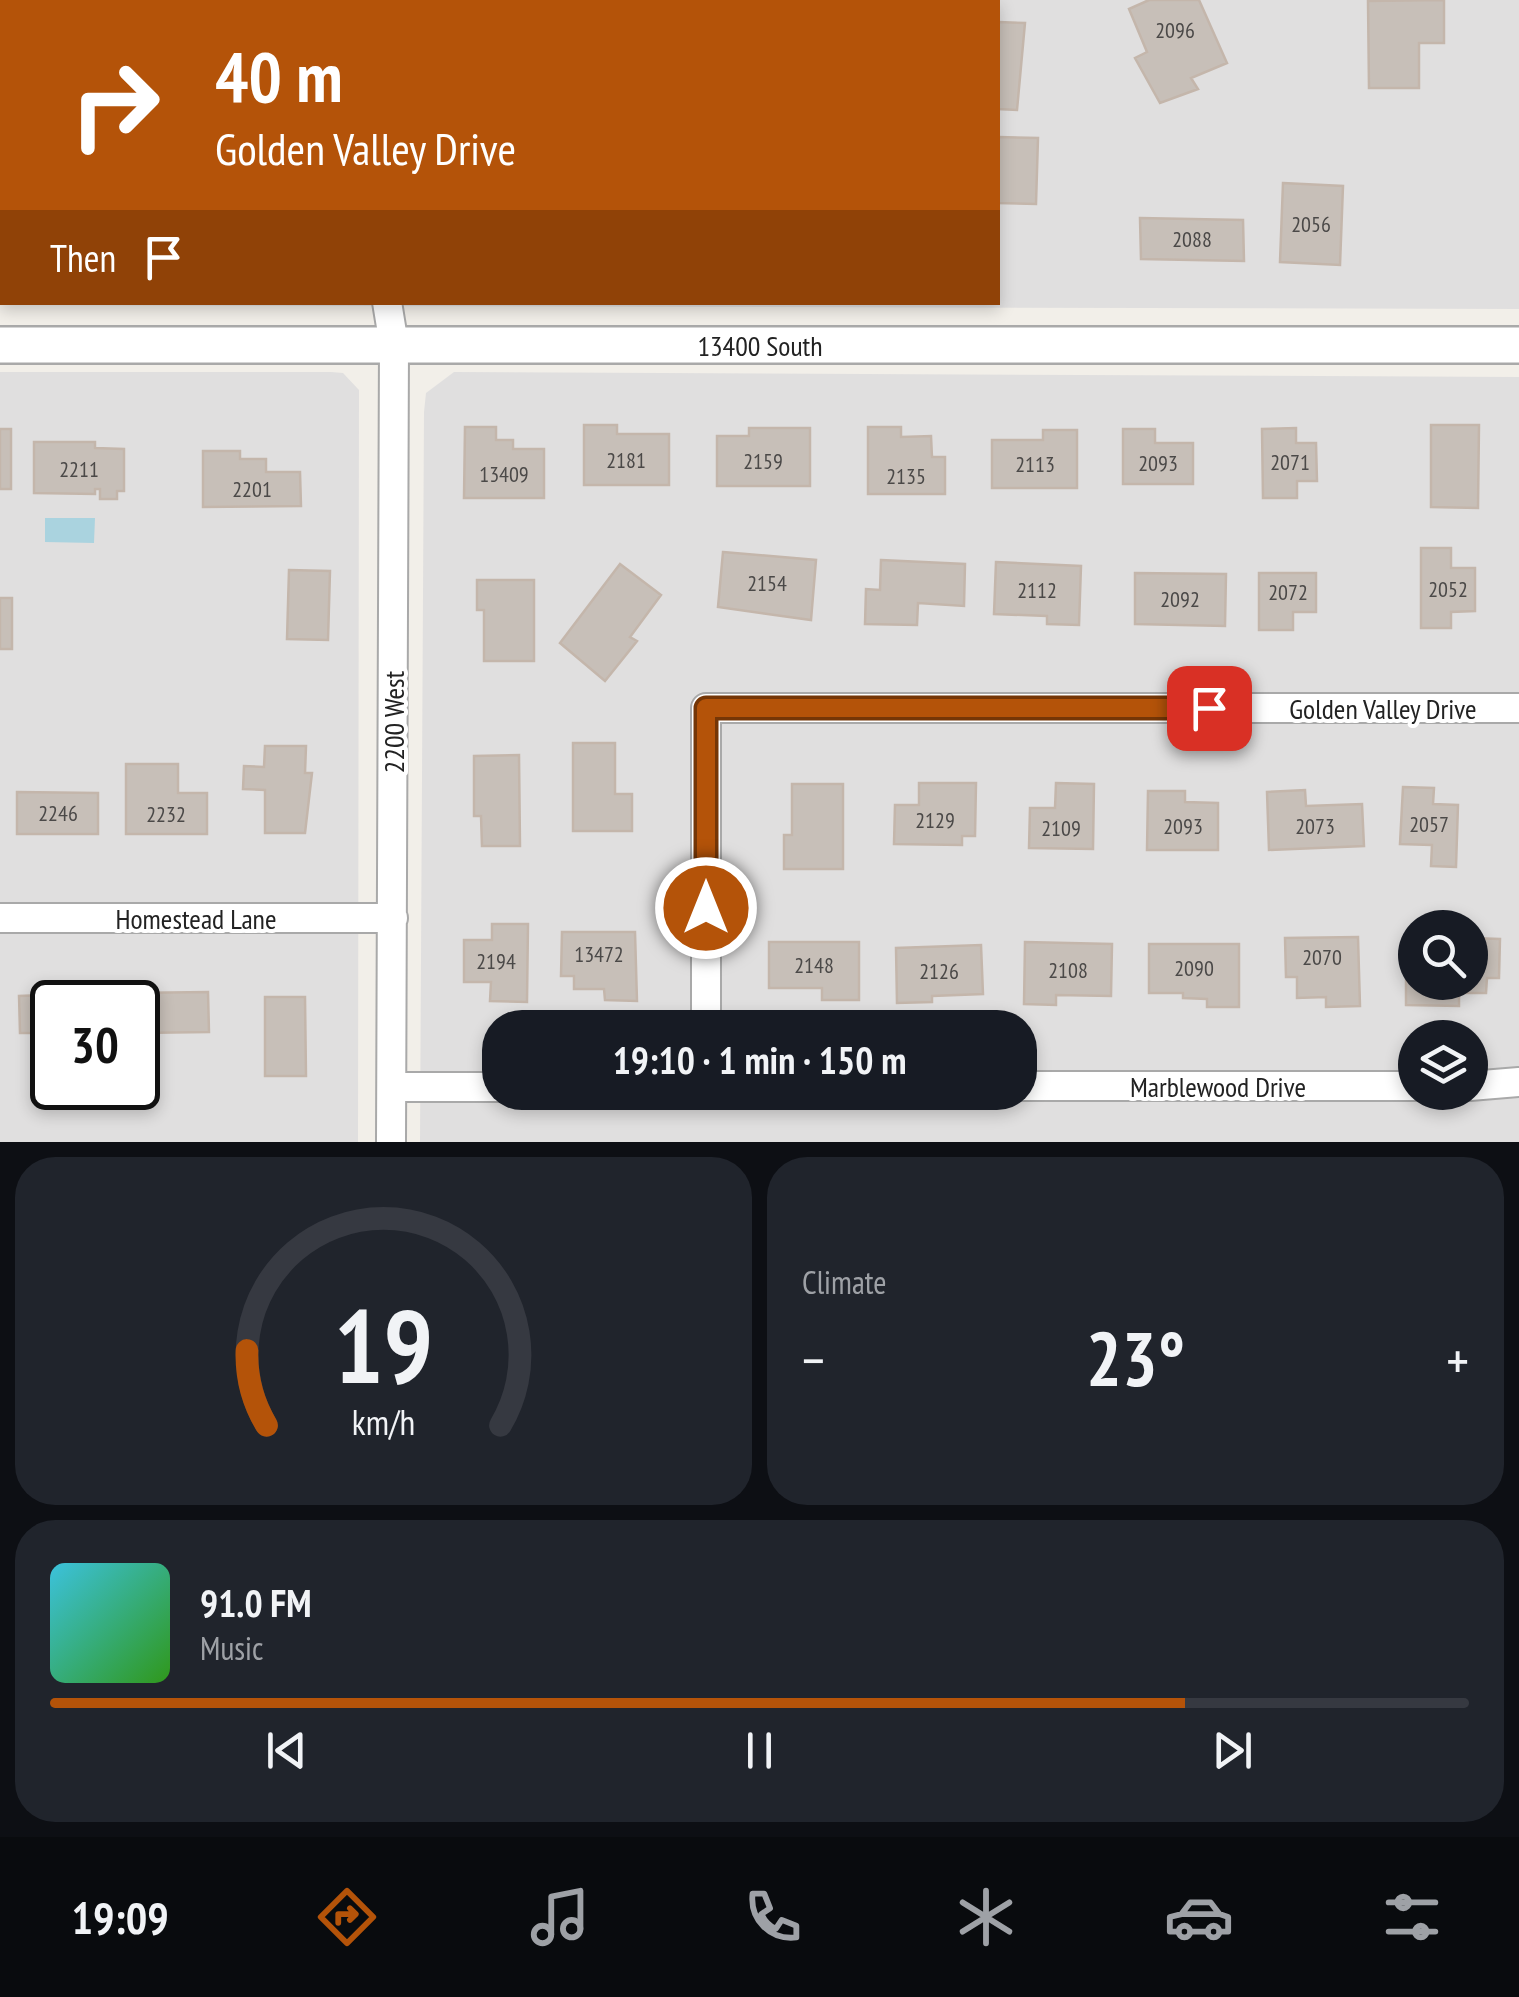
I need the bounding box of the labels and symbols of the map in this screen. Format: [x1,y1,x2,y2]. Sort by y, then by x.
house number: 2096 [1155,16,1195,44]
house number: 2056 [1291,210,1331,238]
house number: 2088 [1172,225,1212,253]
street label: 13400 South [697,327,823,364]
house number: 2181 [606,446,646,474]
house number: 2159 [743,447,783,475]
house number: 2071 [1270,448,1310,476]
house number: 2093 [1138,449,1178,477]
house number: 2113 [1015,450,1055,478]
house number: 2211 [59,455,99,483]
house number: 13409 [479,460,529,488]
house number: 2135 [886,462,926,490]
house number: 2201 [232,475,272,503]
house number: 2154 [747,569,787,597]
house number: 2052 [1428,575,1468,603]
house number: 2112 [1017,576,1057,604]
house number: 2072 [1268,578,1308,606]
house number: 2092 [1160,585,1200,613]
pin [1167,666,1252,751]
street label: 2200 West [375,670,412,773]
street label: Golden Valley Drive [1289,690,1477,727]
house number: 2246 [38,799,78,827]
house number: 2232 [146,800,186,828]
house number: 2129 [915,806,955,834]
house number: 2057 [1409,810,1449,838]
house number: 2093 [1163,812,1203,840]
house number: 2073 [1295,812,1335,840]
house number: 2109 [1041,814,1081,842]
position arrow [654,856,758,960]
street label: Homestead Lane [116,900,276,937]
house number: 13472 [574,940,624,968]
house number: 2070 [1302,943,1342,971]
house number: 2194 [476,947,516,975]
house number: 2148 [794,951,834,979]
house number: 2090 [1174,954,1214,982]
house number: 2108 [1048,956,1088,984]
house number: 2126 [919,957,959,985]
speed limit sign: 30 [30,980,160,1110]
street label: Marblewood Drive [1130,1068,1306,1105]

